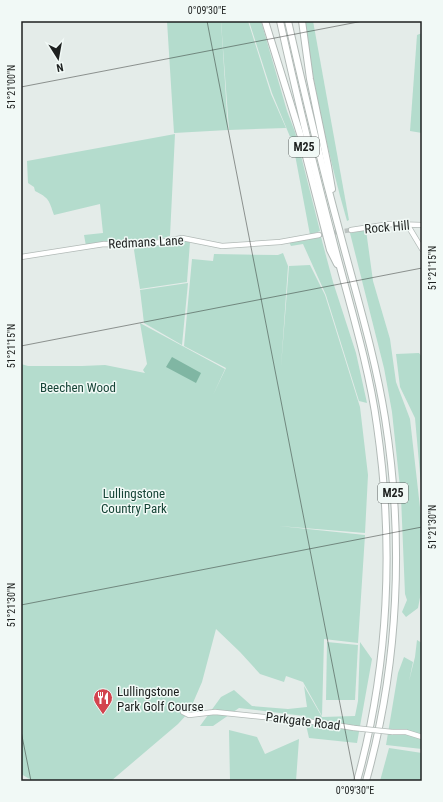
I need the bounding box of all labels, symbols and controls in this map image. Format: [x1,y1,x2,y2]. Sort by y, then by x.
text: 0°09'30"E [188,5,226,16]
north arrow [38,38,78,78]
text: N [55,60,64,74]
text: 51°21'00"N [6,65,17,109]
road number: M25 [289,137,319,157]
street label: Rock Hill [364,218,410,236]
street label: Redmans Lane [108,233,184,251]
text: 51°21'15"N [427,246,438,290]
text: 51°21'15"N [6,324,17,368]
park label: Beechen Wood [40,380,116,395]
road number: M25 [378,483,408,503]
park label: Lullingstone Country Park [101,486,167,516]
text: 51°21'30"N [427,505,438,549]
text: 51°21'30"N [6,583,17,627]
place label: Lullingstone Park Golf Course [117,684,204,714]
restaurant icon: Lullingstone Park Golf Course [92,687,114,715]
street label: Parkgate Road [265,709,341,733]
text: 0°09'30"E [336,785,374,796]

